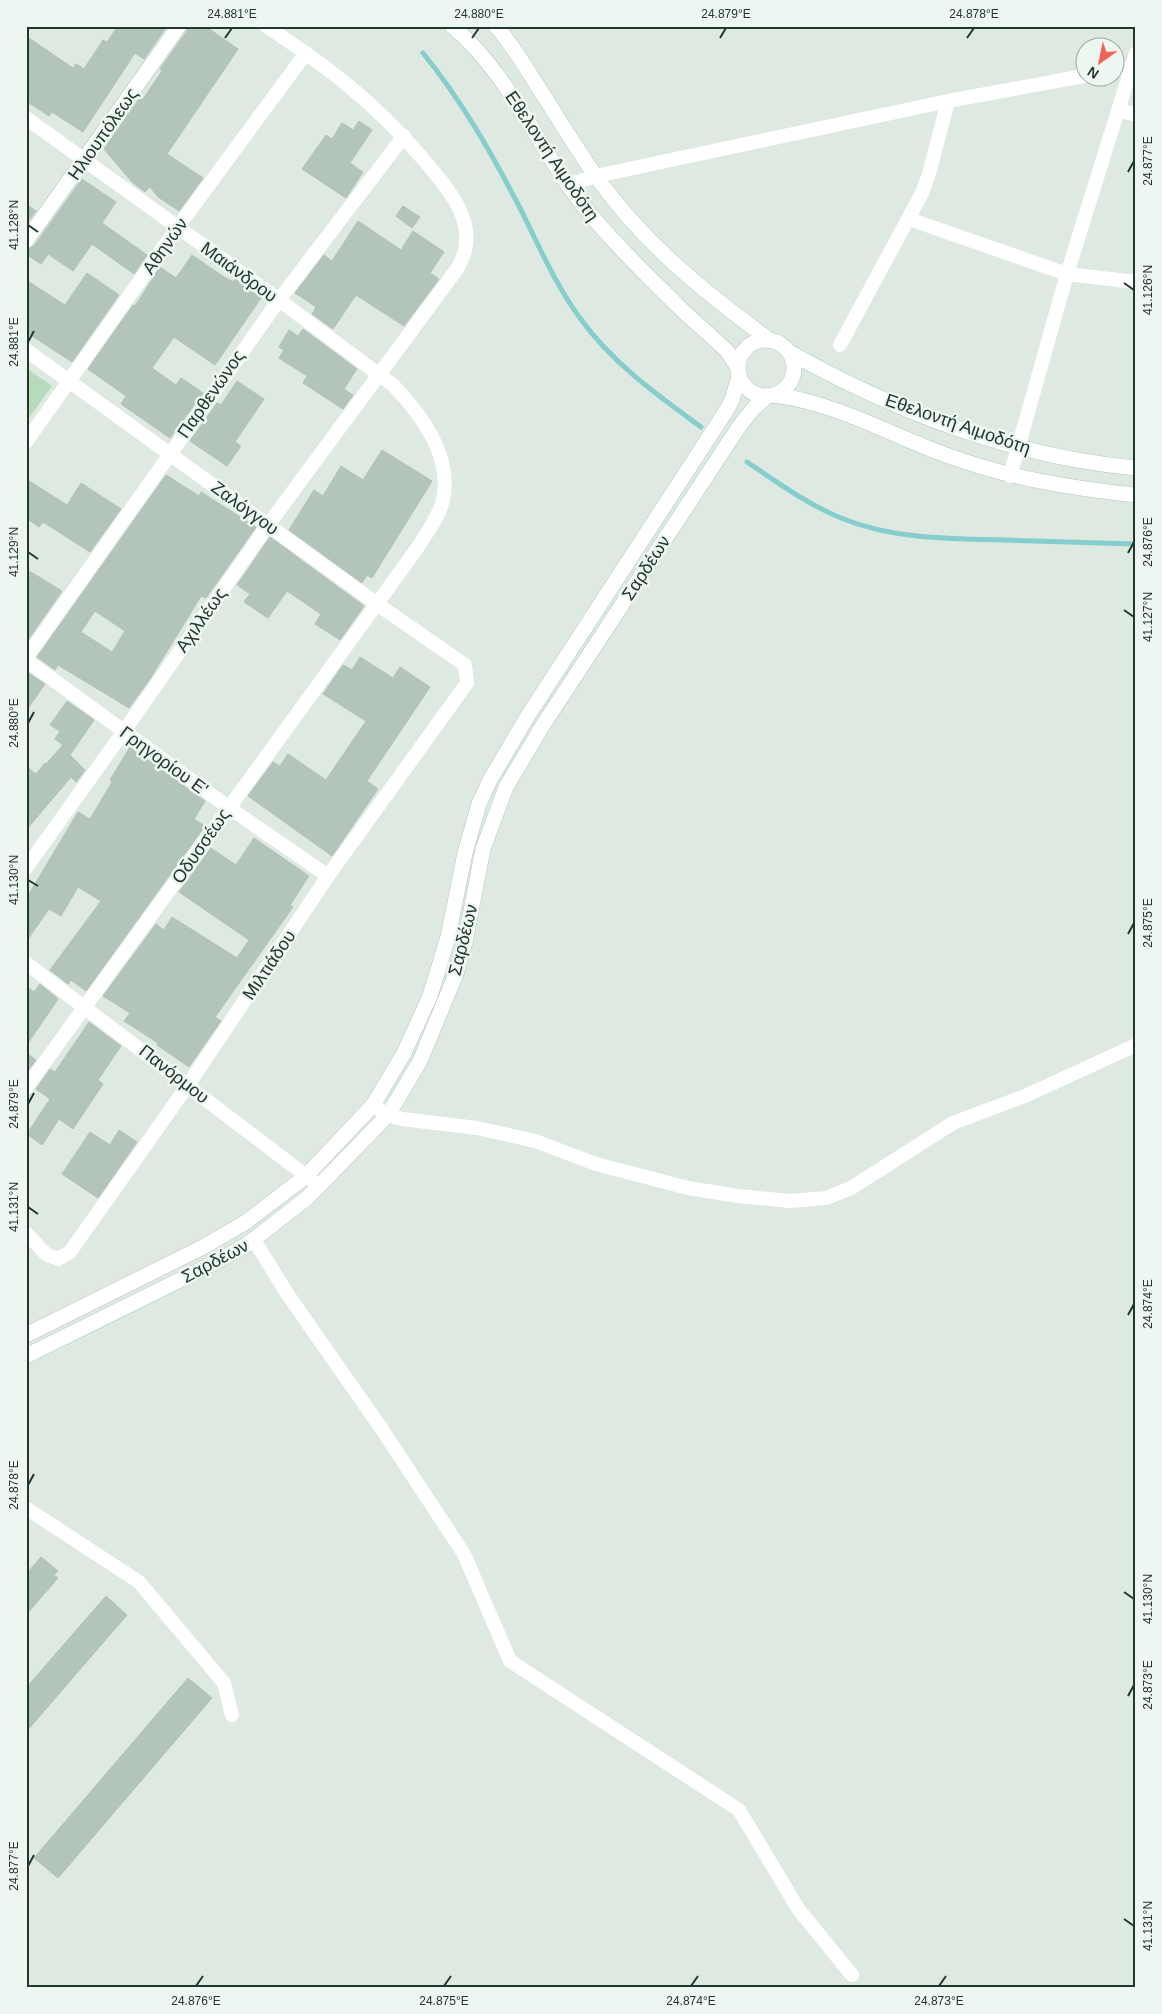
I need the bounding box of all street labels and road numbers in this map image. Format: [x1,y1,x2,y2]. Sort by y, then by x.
street label: Ηλιουπόλεως [64,84,142,184]
street label: Εθελοντή Αιμοδότη [501,87,603,225]
street label: Αθηνών [138,214,192,278]
street label: Μαιάνδρου [197,238,281,306]
street label: Παρθενώνος [173,346,249,442]
street label: Εθελοντή Αιμοδότη [883,390,1033,458]
street label: Ζαλόγγου [208,477,282,539]
street label: Σαρδέων [618,532,674,604]
street label: Αχιλλέως [172,584,231,656]
street label: Γρηγορίου Ε' [116,722,212,800]
street label: Οδυσσέως [168,804,234,887]
street label: Σαρδέων [444,902,482,978]
street label: Μιλτιάδου [239,926,299,1004]
street label: Πανόρμου [135,1041,213,1107]
street label: Σαρδέων [178,1235,252,1287]

